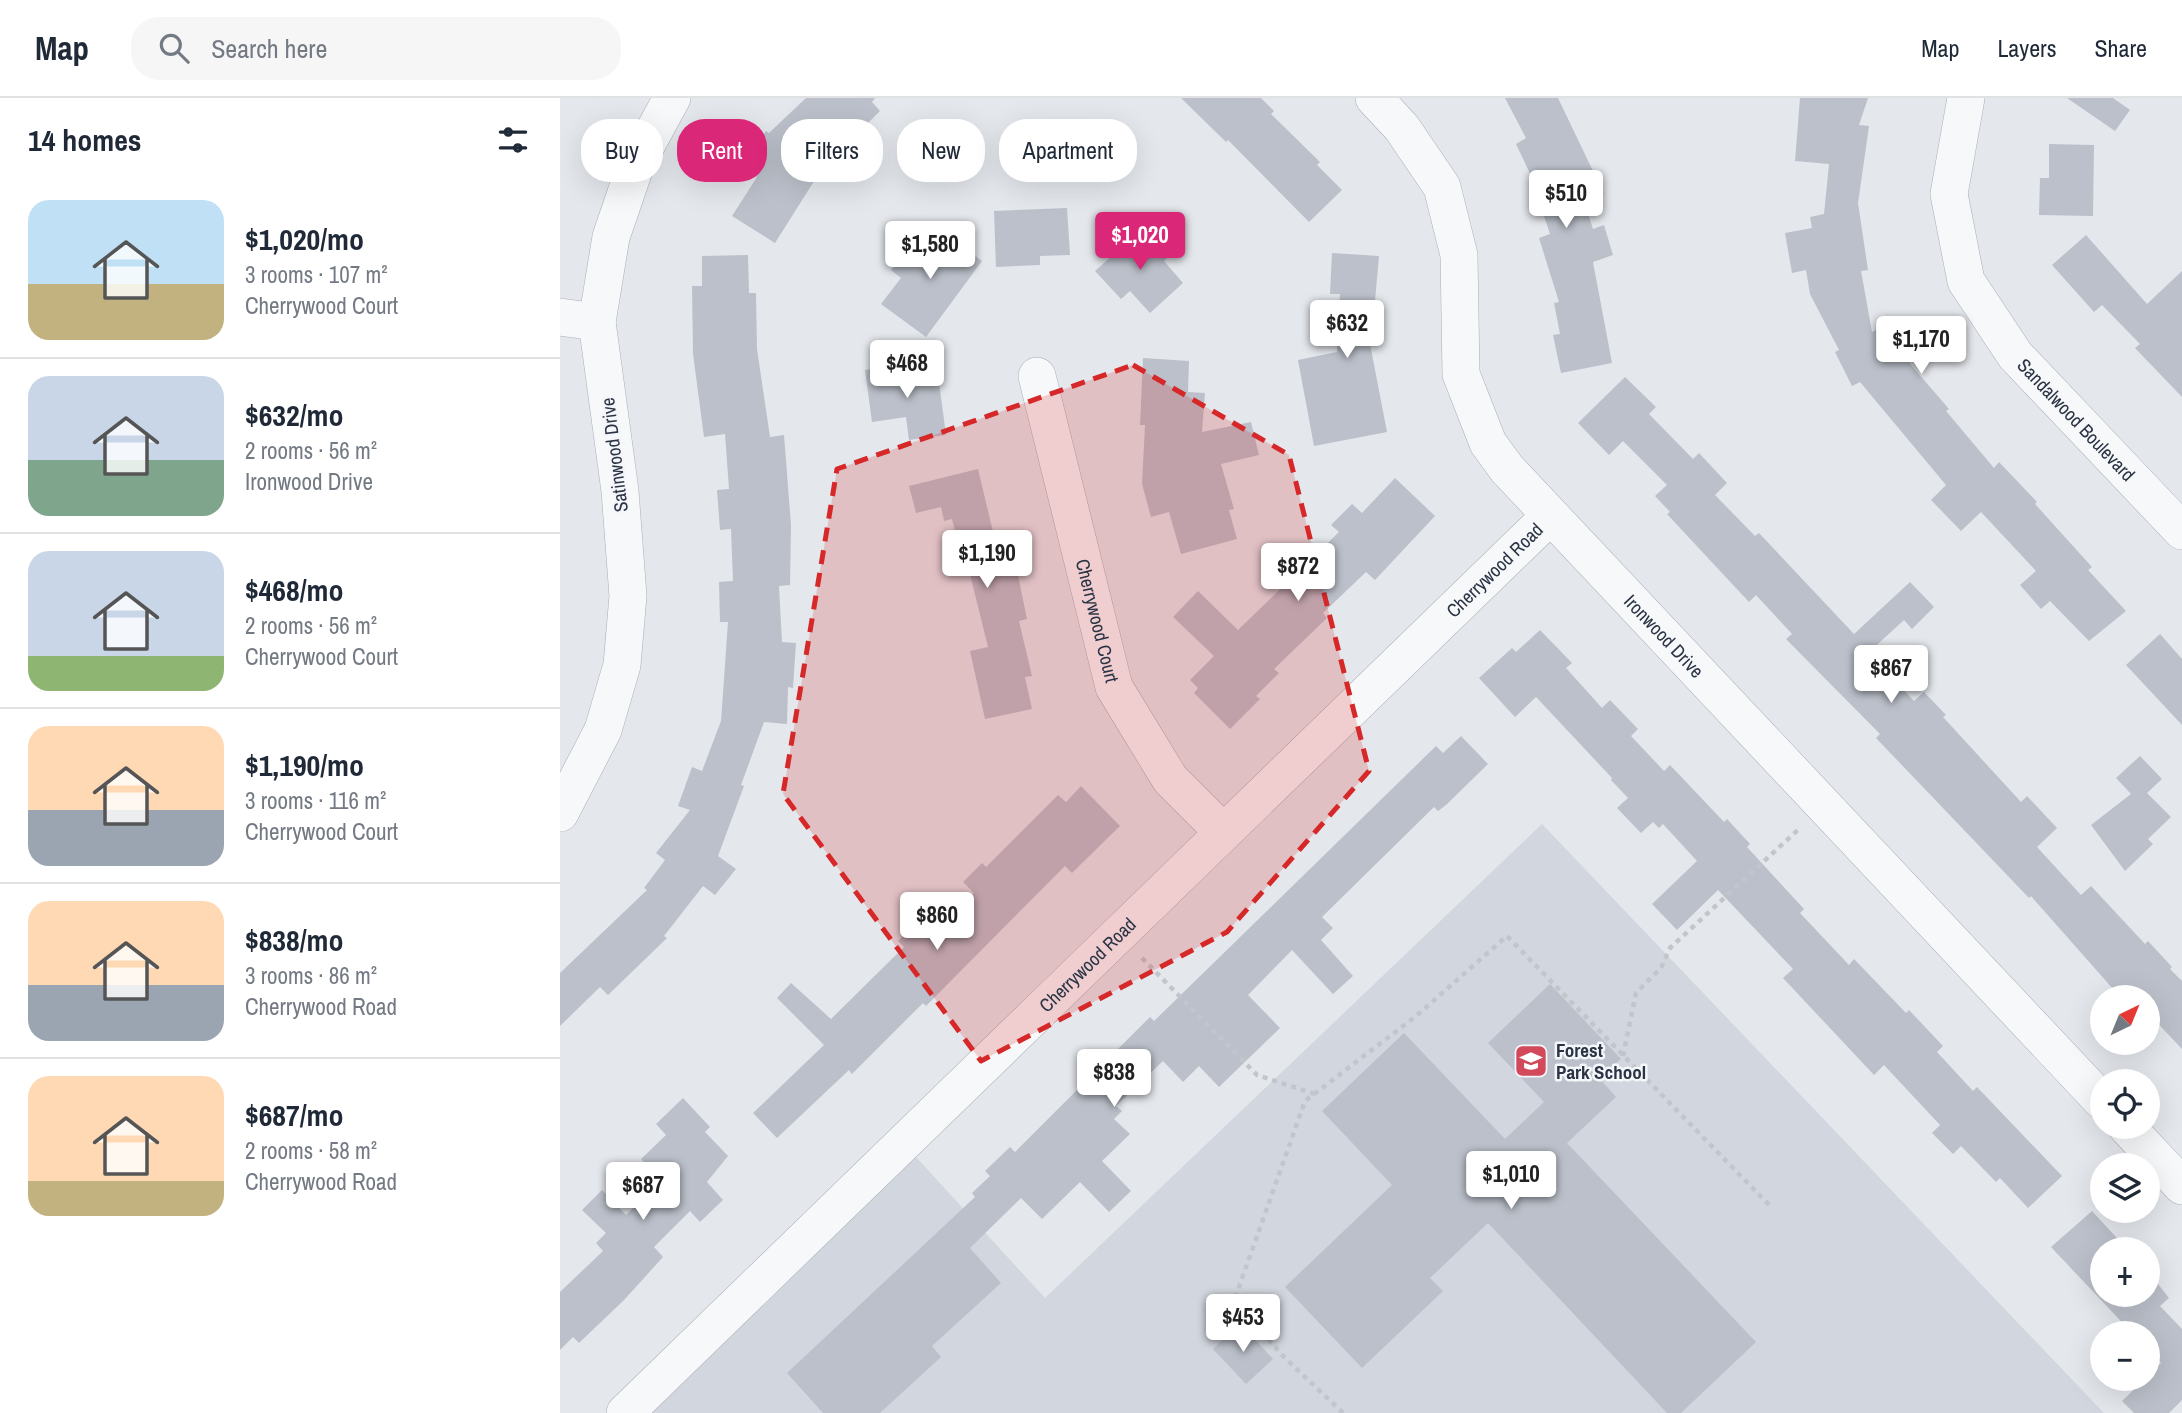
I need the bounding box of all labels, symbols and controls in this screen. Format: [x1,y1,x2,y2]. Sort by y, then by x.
search box [131,17,621,80]
text: Map [35,26,89,70]
icon: search [155,29,193,67]
text: Search here [211,31,327,66]
text: Map [1921,32,1959,64]
text: Layers [1997,32,2056,64]
text: Share [2094,32,2147,64]
chip: Buy [581,119,663,182]
chip: Rent [677,119,767,182]
chip: Filters [781,119,883,182]
chip: New [897,119,985,182]
chip: Apartment [999,119,1137,182]
text: 14 homes [28,120,142,160]
icon: filters [494,121,532,159]
pin: $510 [1525,170,1607,230]
text: $510 [1545,177,1587,208]
pin: $1,020 [1083,212,1197,272]
text: $1,020/mo [245,219,364,259]
text: $1,020 [1111,219,1169,250]
pin: $1,580 [873,222,987,281]
icon: home [84,228,168,312]
text: $1,580 [901,228,959,259]
text: 3 rooms · 107 m² [245,259,388,290]
text: Cherrywood Court [245,290,398,321]
pin: $632 [1306,300,1388,360]
text: $632 [1326,307,1368,338]
pin: $1,170 [1864,316,1978,376]
text: $1,170 [1892,323,1950,354]
pin: $468 [866,341,948,400]
text: $468 [886,347,928,378]
street label: Sandalwood Boulevard [2012,353,2141,487]
text: $632/mo [245,395,343,435]
street label: Satinwood Drive [594,396,634,514]
icon: home [84,404,168,488]
text: 2 rooms · 56 m² [245,435,377,466]
text: Ironwood Drive [245,466,373,497]
street label: Cherrywood Road [1440,517,1549,623]
pin: $1,190 [930,531,1044,590]
text: $1,190 [958,537,1016,568]
pin: $872 [1257,544,1339,603]
text: $872 [1277,550,1319,581]
street label: Cherrywood Court [1070,556,1126,686]
text: $468/mo [245,570,343,610]
icon: home [84,579,168,663]
street label: Ironwood Drive [1618,589,1710,683]
text: 2 rooms · 56 m² [245,610,377,641]
text: Cherrywood Court [245,641,398,672]
pin: $867 [1850,646,1932,705]
text: $867 [1870,652,1912,683]
text: $1,190/mo [245,745,364,785]
icon: home [84,754,168,838]
text: 3 rooms · 116 m² [245,785,386,816]
text: Cherrywood Court [245,816,398,847]
pin: $860 [896,892,978,952]
text: $860 [916,899,958,930]
street label: Cherrywood Road [1033,912,1141,1018]
text: $838/mo [245,920,343,960]
icon: home [84,929,168,1013]
text: 3 rooms · 86 m² [245,960,377,991]
north arrow [2090,985,2160,1055]
map controls [2090,985,2160,1391]
text: Cherrywood Road [245,991,397,1022]
place label: Forest Park School [1556,1037,1646,1085]
school or university icon: Forest Park School [1512,1042,1550,1080]
pin: $838 [1073,1049,1155,1109]
text: $838 [1093,1056,1135,1087]
button: locate [2090,1069,2160,1139]
text: $687/mo [245,1095,343,1135]
icon: home [84,1104,168,1188]
text: 2 rooms · 58 m² [245,1135,377,1166]
pin: $1,010 [1454,1152,1568,1211]
button: layers [2090,1153,2160,1223]
text: $1,010 [1482,1158,1540,1189]
pin: $687 [602,1162,684,1222]
text: Cherrywood Road [245,1166,397,1197]
text: $687 [622,1169,664,1200]
button: + [2090,1237,2160,1307]
pin: $453 [1202,1294,1284,1354]
text: $453 [1222,1301,1264,1332]
button: − [2090,1321,2160,1391]

